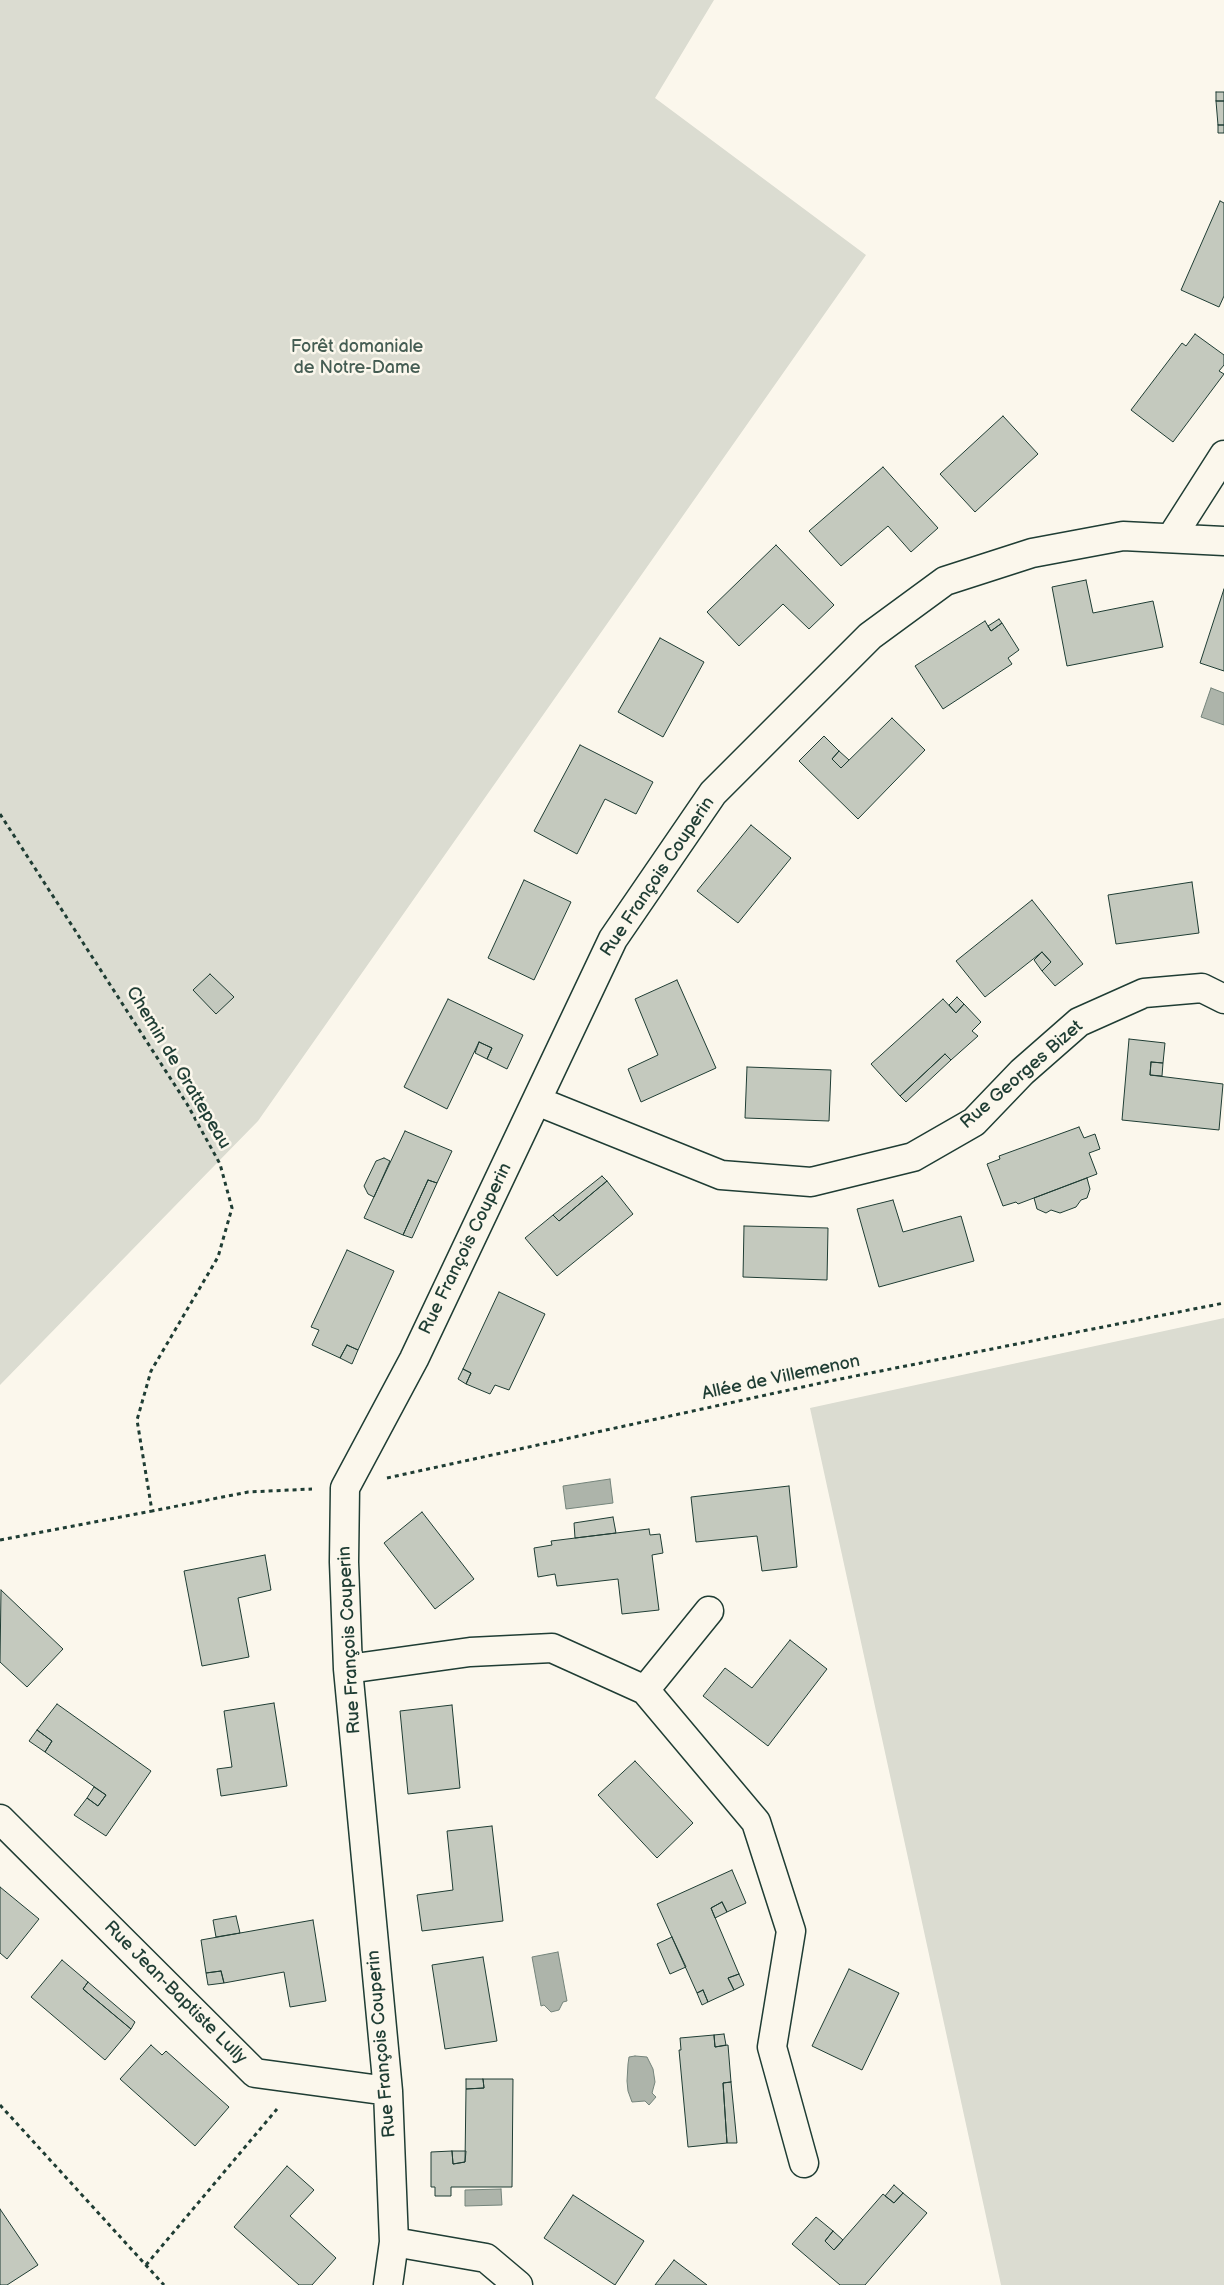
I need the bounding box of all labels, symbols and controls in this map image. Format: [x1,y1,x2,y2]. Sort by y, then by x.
park label: Forêt domaniale de Notre-Dame [291,336,423,378]
street label: Rue François Couperin [596,793,720,961]
street label: Chemin de Grattepeau [121,983,235,1153]
street label: Rue Georges Bizet [956,1016,1088,1134]
street label: Rue François Couperin [415,1160,517,1338]
street label: Allée de Villemenon [700,1351,862,1405]
street label: Rue François Couperin [334,1545,366,1735]
street label: Rue Jean-Baptiste Lully [99,1917,251,2069]
street label: Rue François Couperin [363,1949,401,2139]

